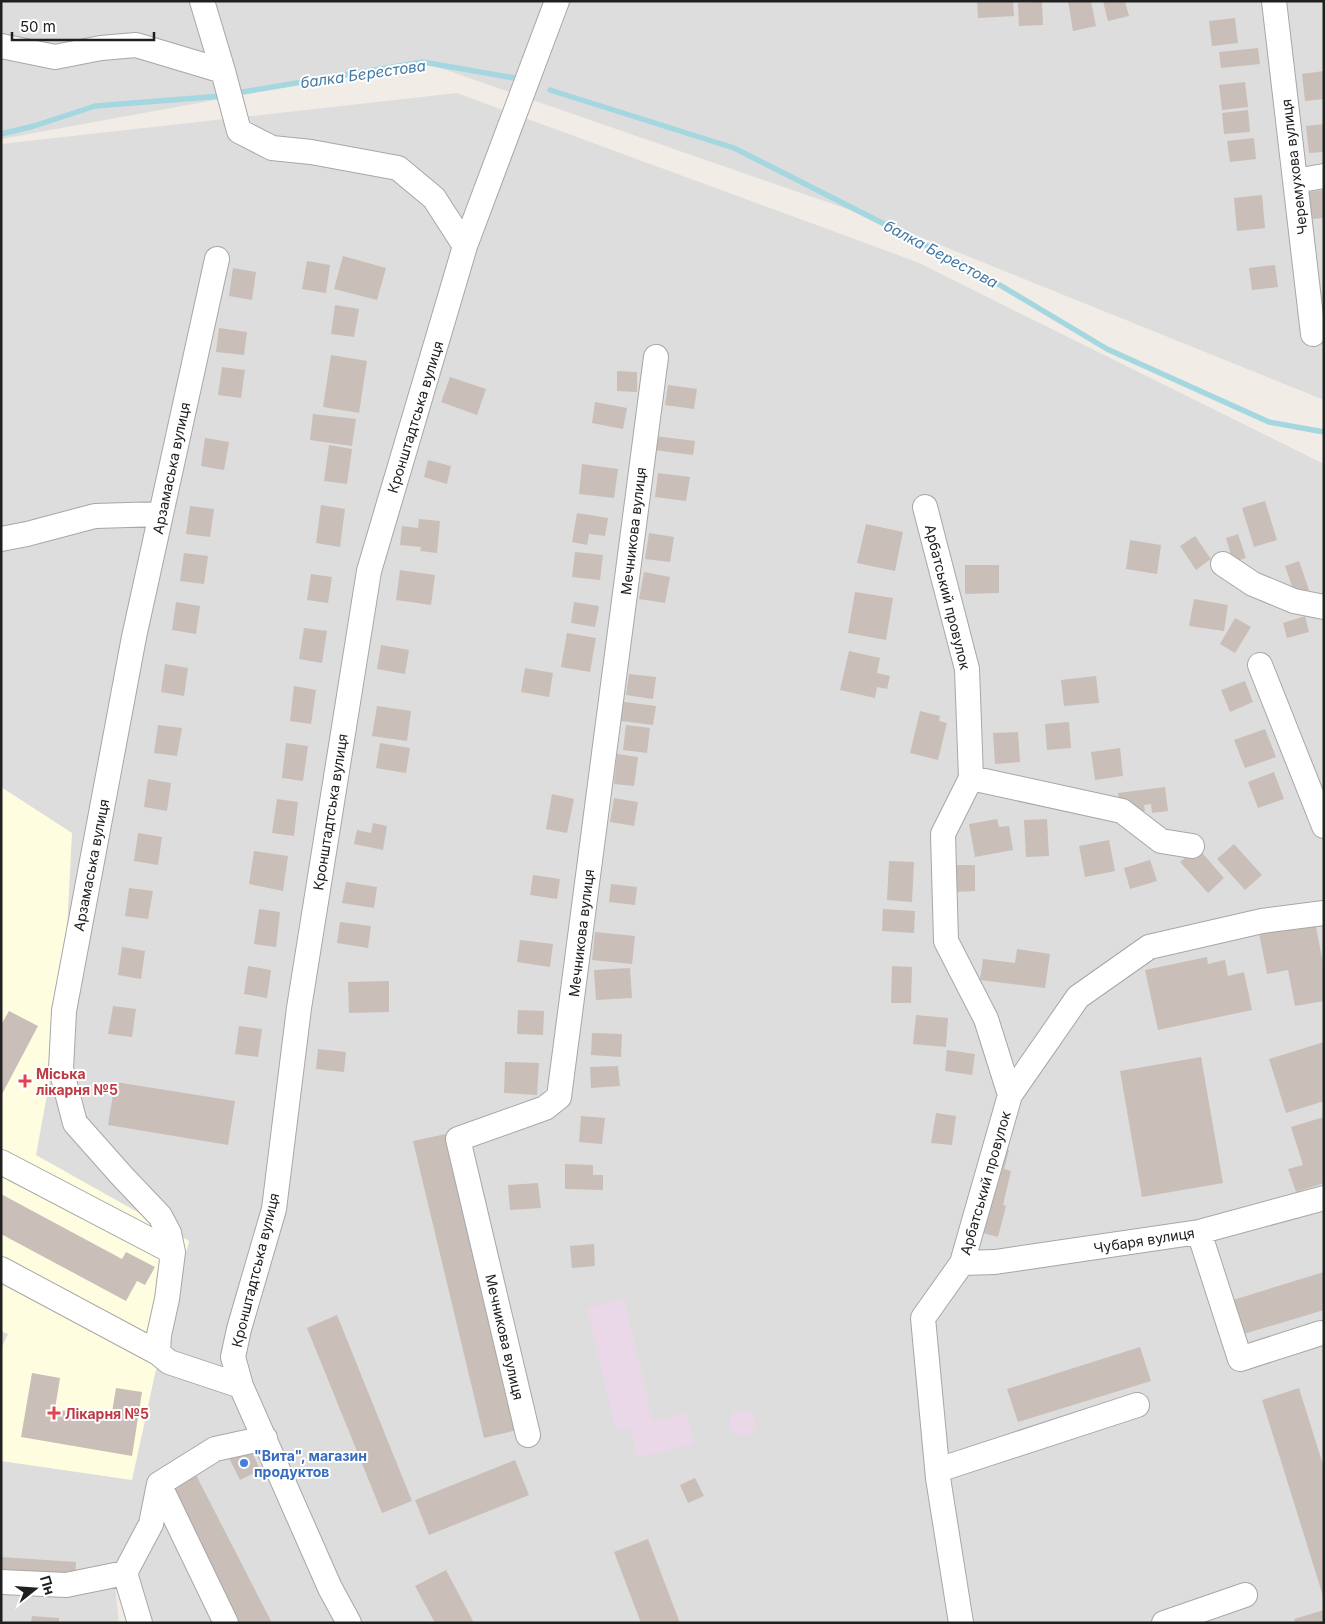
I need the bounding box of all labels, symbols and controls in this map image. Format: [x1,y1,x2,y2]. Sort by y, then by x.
scale bar [12,10,155,42]
text: 50 m [20,17,56,36]
water label: балка Берестова [299,56,427,92]
street label: Черемухова вулиця [1277,98,1311,236]
water label: балка Берестова [881,216,1001,292]
street label: Кронштадтська вулиця [384,339,446,495]
street label: Арзамаська вулиця [149,400,193,536]
street label: Мечникова вулиця [617,466,649,596]
street label: Арбатський провулок [922,523,974,672]
street label: Кронштадтська вулиця [309,732,351,892]
street label: Арзамаська вулиця [70,797,112,933]
street label: Мечникова вулиця [565,868,597,998]
place label: Міська лікарня №5 [36,1065,118,1098]
marker: Міська лікарня №5 [18,1074,32,1088]
street label: Арбатський провулок [956,1109,1014,1257]
street label: Кронштадтська вулиця [228,1191,282,1349]
street label: Чубаря вулиця [1092,1224,1196,1256]
street label: Мечникова вулиця [482,1272,528,1402]
place label: Лікарня №5 [65,1405,149,1422]
marker: Лікарня №5 [47,1406,61,1420]
place label: "Вита", магазин продуктов [254,1447,367,1480]
marker: "Вита", магазин продуктов [238,1457,250,1469]
north arrow [10,1564,60,1614]
text: Пн [37,1573,59,1597]

